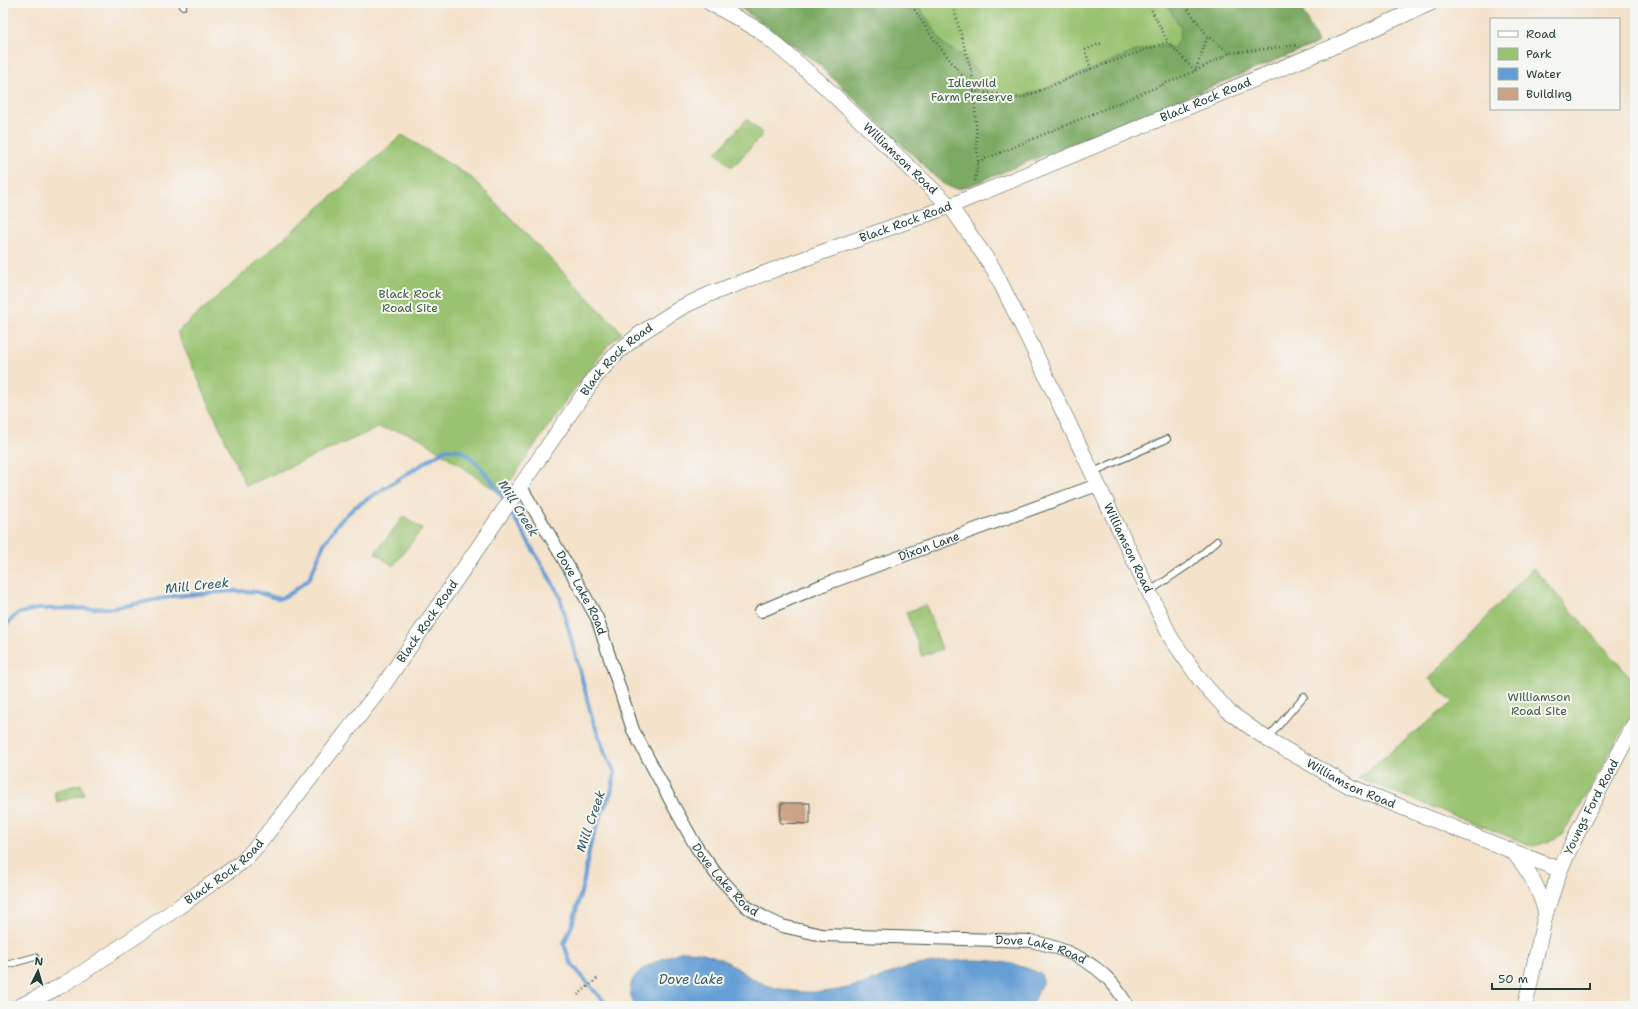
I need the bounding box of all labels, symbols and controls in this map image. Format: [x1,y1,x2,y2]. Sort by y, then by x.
legend [1490,18,1620,110]
text: Road [1526,26,1557,42]
text: Park [1526,46,1552,62]
text: Water [1526,66,1562,82]
street label: Black Rock Road [1158,74,1254,126]
park label: Idlewild Farm Preserve [931,75,1013,105]
text: Building [1526,86,1572,102]
street label: Williamson Road [859,119,941,198]
street label: Black Rock Road [857,198,954,246]
park label: Black Rock Road Site [378,286,442,316]
street label: Black Rock Road [577,319,656,399]
water label: Mill Creek [494,477,543,540]
street label: Williamson Road [1100,500,1156,596]
street label: Dixon Lane [896,528,962,565]
street label: Dove Lake Road [552,548,610,637]
water label: Mill Creek [164,574,230,597]
street label: Black Rock Road [393,576,462,666]
park label: Williamson Road Site [1507,689,1571,719]
street label: Williamson Road [1304,755,1398,812]
street label: Youngs Ford Road [1560,756,1623,857]
water label: Mill Creek [572,788,609,854]
street label: Black Rock Road [181,836,268,908]
street label: Dove Lake Road [688,841,762,920]
street label: Dove Lake Road [995,932,1090,968]
north arrow [18,951,58,991]
text: N [34,954,44,969]
scale bar [1492,965,1590,991]
water label: Dove Lake [659,971,723,988]
text: 50 m [1498,971,1528,987]

